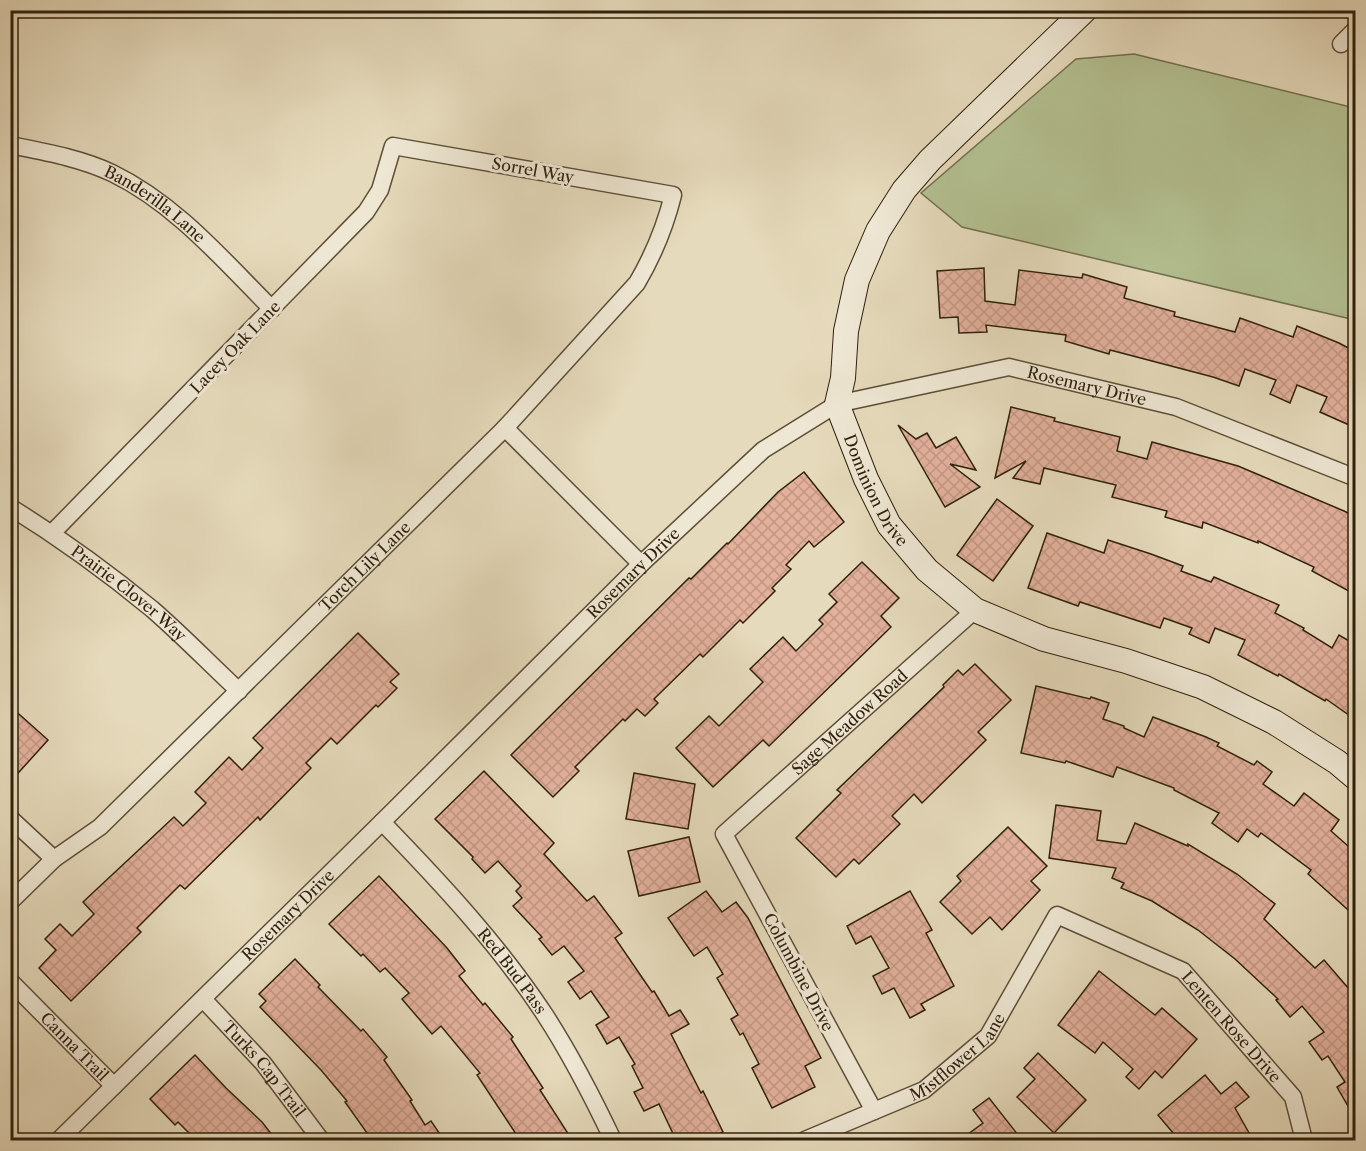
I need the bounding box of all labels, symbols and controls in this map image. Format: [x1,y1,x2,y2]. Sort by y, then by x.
street label: Sorrel Way [490,153,577,187]
street label: Banderilla Lane [101,161,210,247]
street label: Lacey Oak Lane [186,296,284,398]
street label: Rosemary Drive [1025,362,1148,410]
street label: Dominion Drive [840,431,912,550]
street label: Torch Lily Lane [315,517,414,616]
street label: Rosemary Drive [582,523,684,622]
street label: Prairie Clover Way [67,541,192,646]
street label: Sage Meadow Road [787,665,912,779]
street label: Rosemary Drive [237,865,338,965]
street label: Columbine Drive [759,909,839,1035]
street label: Red Bud Pass [474,924,551,1017]
street label: Lenten Rose Drive [1178,967,1286,1087]
street label: Canna Trail [36,1008,113,1085]
street label: Mistflower Lane [906,1009,1009,1105]
street label: Turks Cap Trail [219,1017,310,1121]

